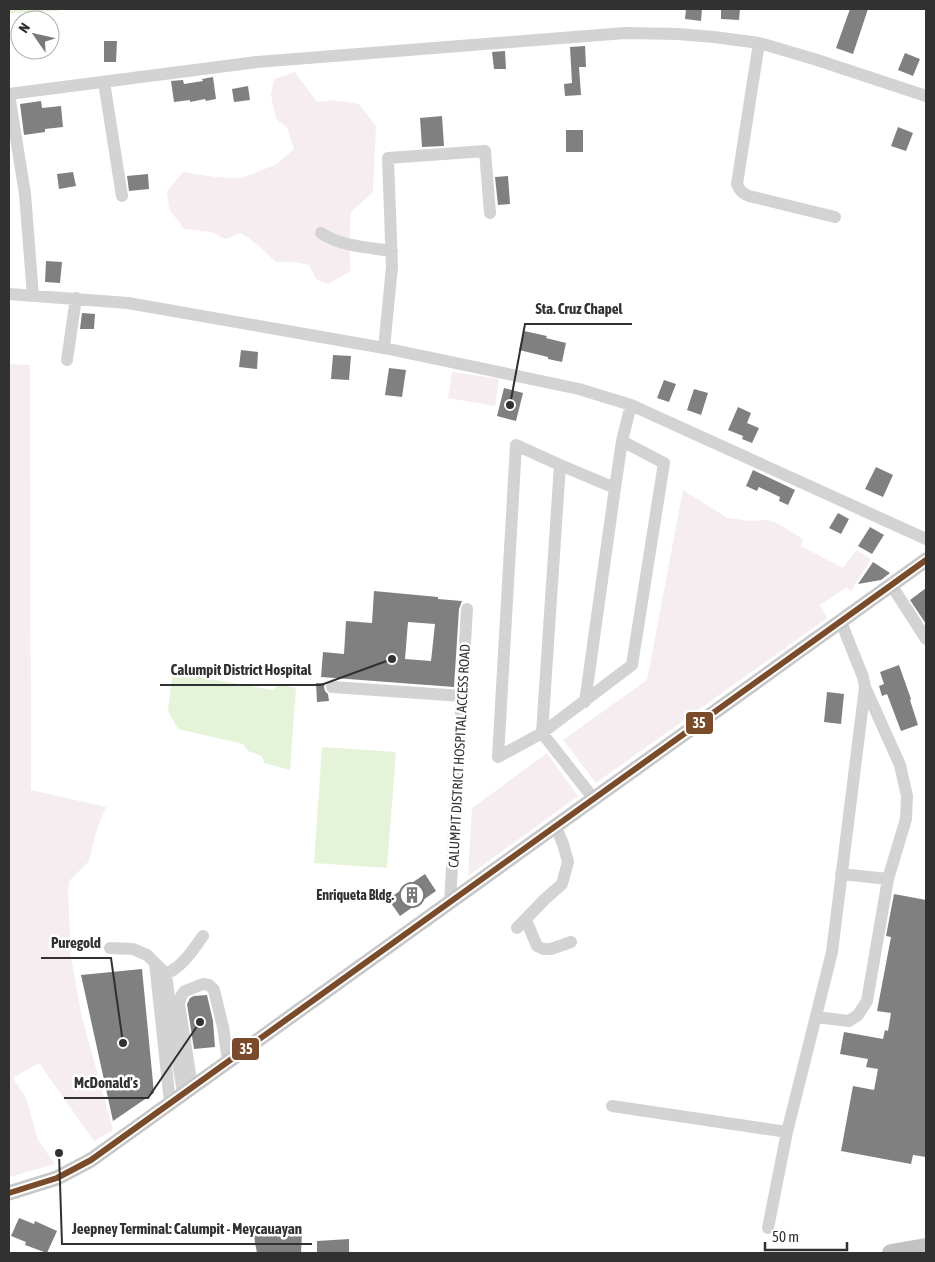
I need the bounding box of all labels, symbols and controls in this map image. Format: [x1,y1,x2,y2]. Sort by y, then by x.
north arrow [10,10,60,60]
text: N [15,20,33,36]
callout: Sta. Cruz Chapel [525,294,632,324]
text: Sta. Cruz Chapel [535,300,624,317]
street label: CALUMPIT DISTRICT HOSPITAL ACCESS ROAD [445,644,473,868]
callout: Calumpit District Hospital [160,655,321,685]
text: Calumpit District Hospital [171,661,312,678]
line badge: 35 [685,711,714,735]
text: 35 [692,715,706,731]
building icon: Enriqueta Bldg. [399,882,425,908]
place label: Enriqueta Bldg. [316,887,395,903]
callout: Puregold [41,928,111,958]
text: Puregold [51,934,101,951]
line badge: 35 [231,1037,260,1061]
text: 35 [239,1041,253,1057]
callout: McDonald's [64,1068,148,1098]
text: McDonald's [74,1074,139,1091]
callout: Jeepney Terminal: Calumpit - Meycauayan [62,1214,312,1244]
text: Jeepney Terminal: Calumpit - Meycauayan [71,1220,302,1237]
scale bar [765,1220,848,1252]
text: 50 m [772,1228,799,1245]

